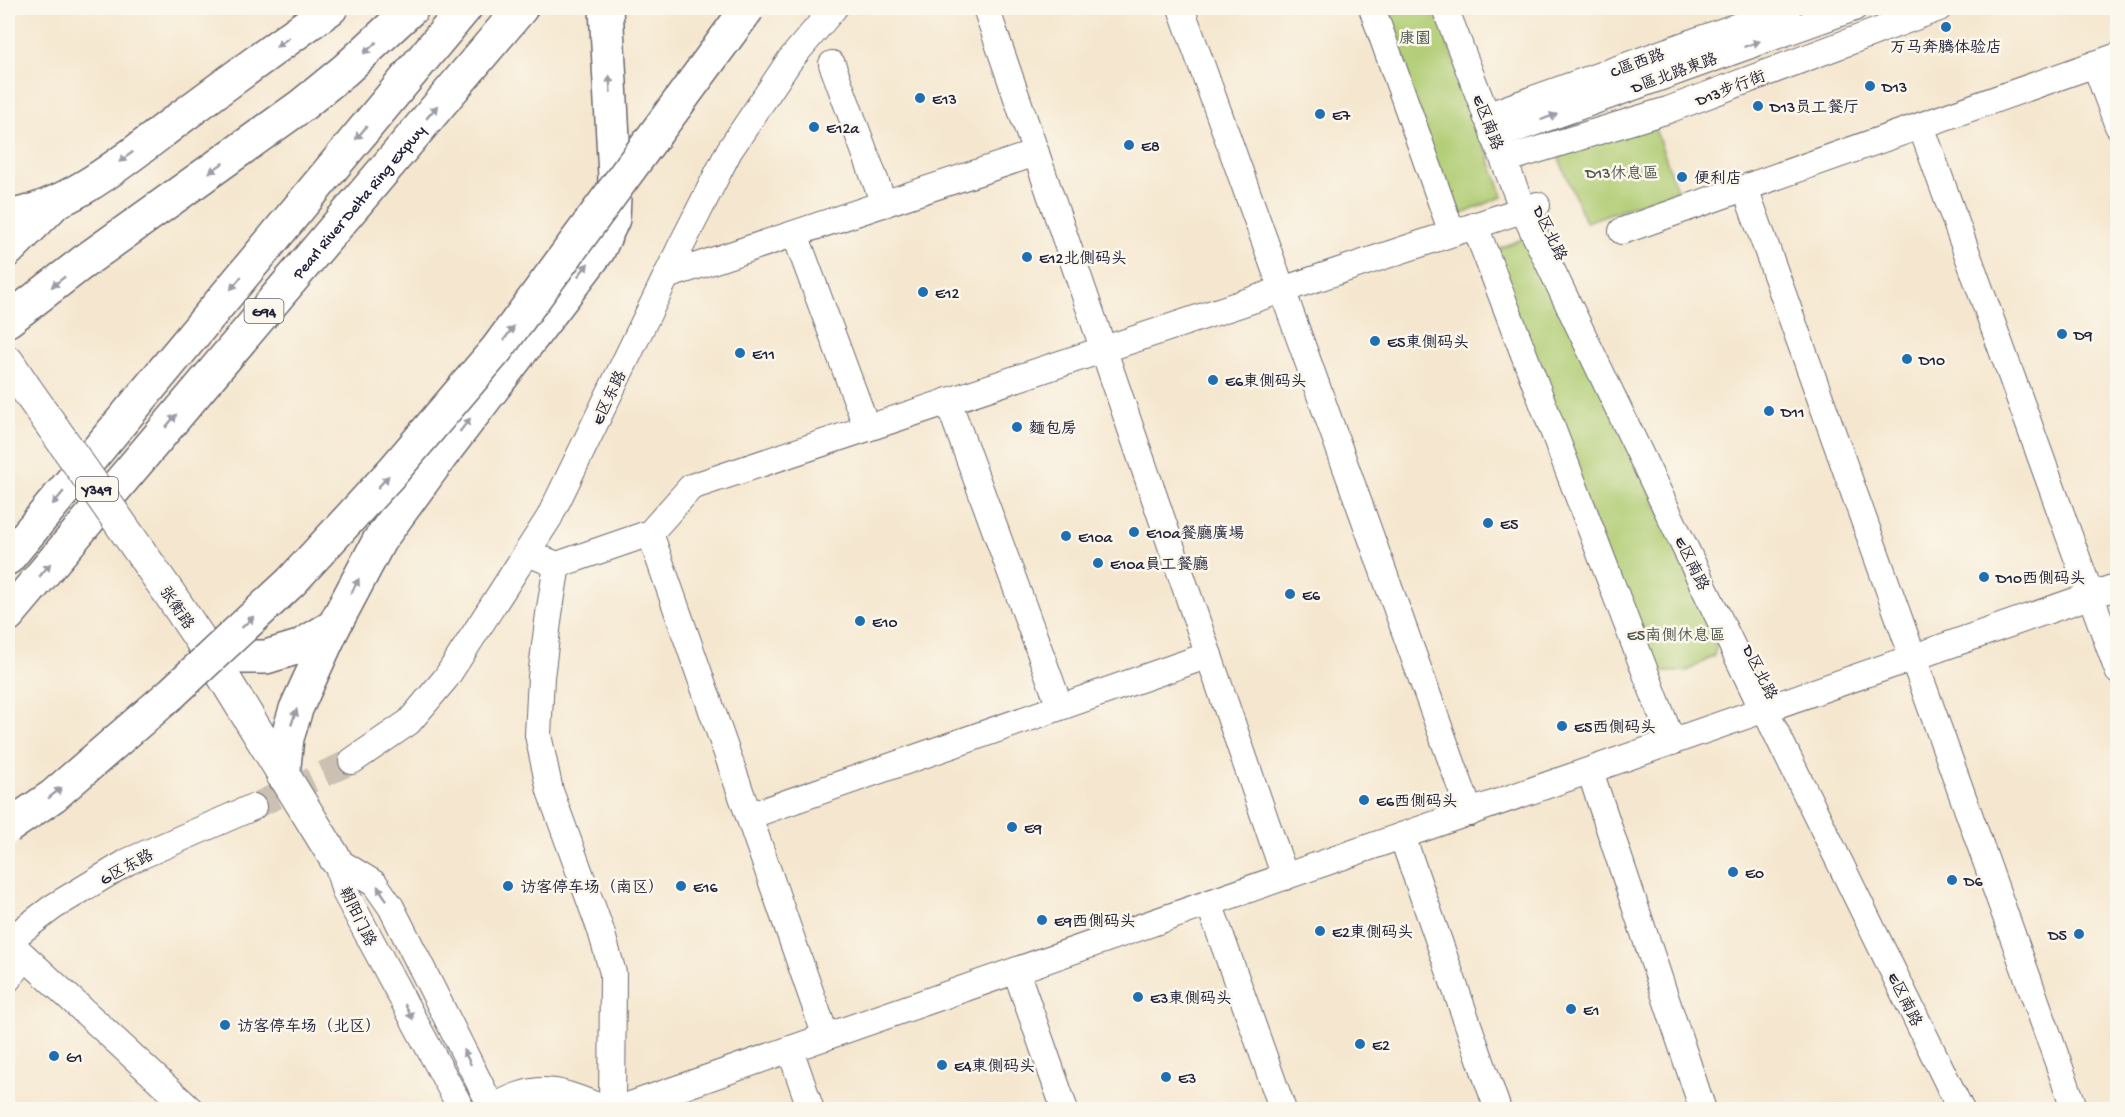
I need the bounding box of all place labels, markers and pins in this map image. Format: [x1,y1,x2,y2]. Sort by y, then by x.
marker: 万马奔腾体验店 [1939,20,1953,34]
place label: 万马奔腾体验店 [1890,38,2002,59]
marker: D13 [1863,79,1877,93]
place label: D13 [1881,80,1907,99]
marker: E13 [913,91,927,105]
place label: E13 [932,92,957,111]
place label: D13员工餐厅 [1769,98,1859,119]
marker: D13员工餐厅 [1751,99,1765,113]
marker: E7 [1313,107,1327,121]
place label: E7 [1332,108,1351,127]
marker: E12a [807,120,821,134]
place label: E12a [826,121,860,140]
marker: E8 [1122,138,1136,152]
place label: E8 [1141,139,1160,158]
place label: 便利店 [1694,169,1742,190]
marker: 便利店 [1675,170,1689,184]
place label: E12北側码头 [1039,249,1127,270]
marker: E12北側码头 [1020,250,1034,264]
marker: E12 [916,285,930,299]
place label: E12 [935,286,959,305]
marker: D9 [2055,327,2069,341]
place label: D9 [2073,328,2092,347]
place label: E5東側码头 [1387,333,1469,354]
marker: E5東側码头 [1368,334,1382,348]
marker: E11 [733,346,747,360]
place label: E11 [752,347,775,366]
marker: D10 [1900,352,1914,366]
place label: D10 [1918,353,1945,372]
place label: E6東側码头 [1225,372,1307,393]
marker: E6東側码头 [1206,373,1220,387]
marker: D11 [1762,404,1776,418]
place label: D11 [1780,405,1804,424]
marker: 麵包房 [1010,420,1024,434]
place label: 麵包房 [1029,420,1077,440]
marker: E5 [1481,516,1495,530]
place label: E5 [1500,517,1518,536]
place label: E10a餐廳廣場 [1146,524,1244,545]
marker: E10a餐廳廣場 [1127,525,1141,539]
marker: E10a [1059,529,1073,543]
place label: E10a [1078,530,1114,549]
place label: E10a員工餐廳 [1110,555,1208,576]
marker: E10a員工餐廳 [1091,556,1105,570]
place label: D10西側码头 [1995,569,2086,590]
marker: D10西側码头 [1977,570,1991,584]
marker: E6 [1283,587,1297,601]
place label: E6 [1302,588,1321,607]
marker: E10 [853,614,867,628]
place label: E10 [872,615,898,634]
place label: E5西側码头 [1574,718,1656,739]
marker: E5西側码头 [1555,719,1569,733]
place label: E6西側码头 [1376,792,1458,813]
marker: E6西側码头 [1357,793,1371,807]
marker: E9 [1005,820,1019,834]
place label: E9 [1024,821,1042,840]
marker: E0 [1726,865,1740,879]
place label: E0 [1745,866,1764,885]
marker: D6 [1945,873,1959,887]
place label: D6 [1963,874,1983,893]
place label: 访客停车场（南区） [520,878,664,899]
marker: 访客停车场（南区） [501,879,515,893]
marker: E16 [674,879,688,893]
place label: E16 [693,880,718,899]
place label: E9西側码头 [1054,912,1136,933]
marker: E9西側码头 [1035,913,1049,927]
place label: E2東側码头 [1332,923,1414,944]
marker: E2東側码头 [1313,924,1327,938]
marker: D5 [2072,927,2086,941]
place label: D5 [2047,928,2067,947]
place label: E3東側码头 [1150,989,1232,1010]
marker: E3東側码头 [1131,990,1145,1004]
marker: E1 [1564,1002,1578,1016]
place label: E1 [1583,1003,1599,1022]
place label: 访客停车场（北区） [237,1017,381,1038]
marker: 访客停车场（北区） [218,1018,232,1032]
marker: E2 [1353,1037,1367,1051]
place label: E2 [1372,1038,1390,1057]
marker: G1 [47,1049,61,1063]
place label: G1 [66,1050,83,1069]
place label: E4東側码头 [954,1057,1036,1078]
marker: E4東側码头 [935,1058,949,1072]
marker: E3 [1159,1070,1173,1084]
place label: E3 [1178,1071,1196,1090]

